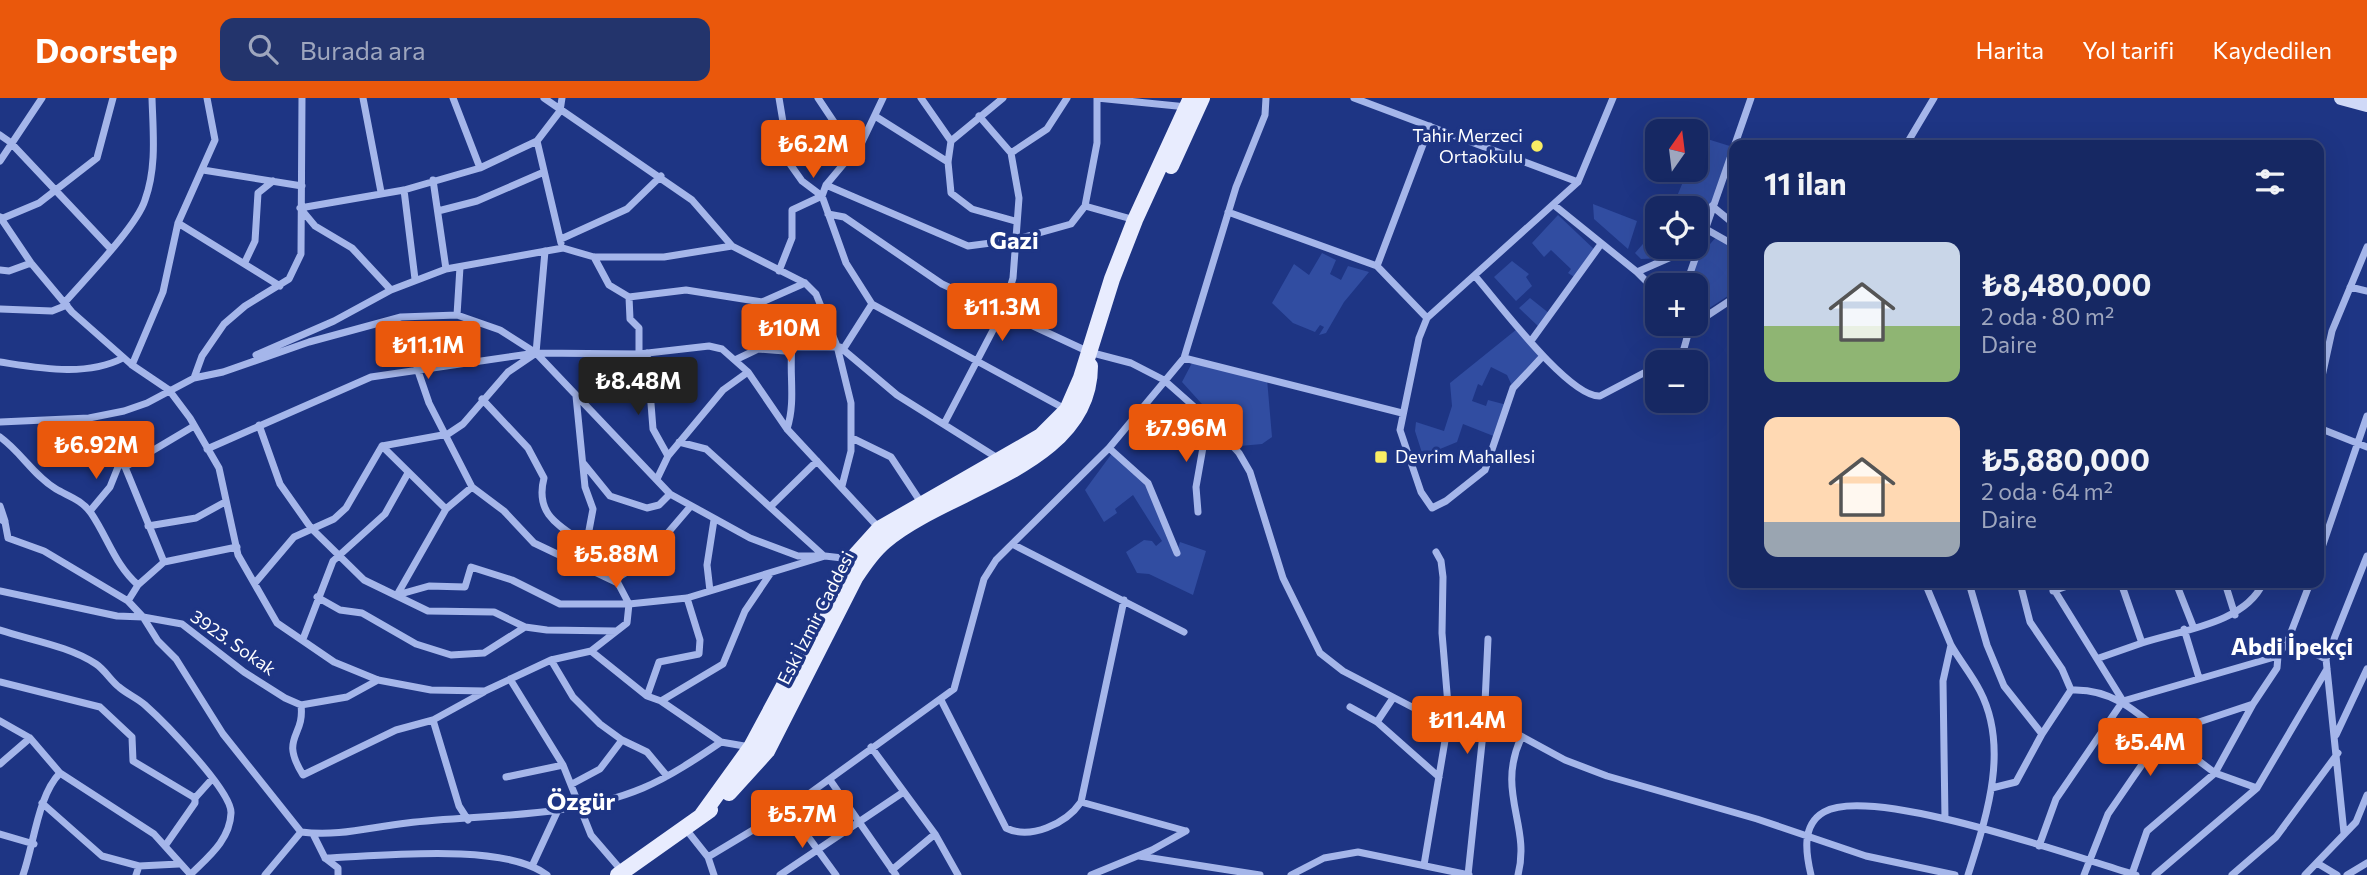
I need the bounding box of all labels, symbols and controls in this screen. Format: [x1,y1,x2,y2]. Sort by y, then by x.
search box [220,18,710,81]
text: Doorstep [35,29,178,70]
icon: search [244,30,282,68]
text: Burada ara [300,34,426,65]
text: Harita [1975,35,2044,64]
text: Yol tarifi [2082,35,2174,64]
text: Kaydedilen [2212,35,2332,64]
north arrow [1645,119,1708,182]
map controls [1645,119,1708,413]
pin: ₺6.2M [764,120,862,180]
place label: Tahir Merzeci Ortaokulu [1412,124,1523,167]
text: ₺6.2M [777,129,849,157]
marker: Tahir Merzeci Ortaokulu [1529,138,1545,154]
icon: filters [2251,163,2289,201]
text: 11 ilan [1764,164,1847,201]
button: locate [1645,196,1708,259]
district label: Gazi [989,225,1039,254]
text: ₺8,480,000 [1981,265,2151,302]
icon: home [1820,270,1904,354]
button: + [1645,273,1708,336]
pin: ₺11.3M [945,284,1059,343]
text: ₺11.3M [963,292,1041,320]
text: 2 oda · 80 m² [1981,302,2114,330]
pin: ₺10M [748,304,830,364]
text: ₺10M [757,313,821,341]
pin: ₺11.1M [371,322,485,381]
text: ₺11.1M [391,330,465,358]
text: Daire [1981,330,2037,358]
button: − [1645,350,1708,413]
pin: ₺8.48M [581,358,695,417]
text: ₺8.48M [595,366,681,394]
pin: ₺7.96M [1129,404,1243,464]
text: ₺7.96M [1145,413,1227,441]
pin: ₺6.92M [39,422,153,481]
text: ₺6.92M [53,430,139,458]
text: ₺5,880,000 [1981,440,2150,477]
place label: Devrim Mahallesi [1395,445,1535,467]
icon: home [1820,445,1904,529]
marker: Devrim Mahallesi [1373,449,1389,465]
text: 2 oda · 64 m² [1981,477,2113,505]
text: Daire [1981,505,2037,533]
pin: ₺5.88M [559,531,673,590]
text: ₺5.88M [573,539,659,567]
street label: Eski İzmir Caddesi [772,547,858,688]
street label: 3923. Sokak [187,605,281,680]
district label: Abdi İpekçi [2231,631,2353,660]
pin: ₺11.4M [1410,696,1524,756]
text: ₺11.4M [1428,705,1506,733]
pin: ₺5.4M [2101,718,2199,778]
text: ₺5.4M [2114,727,2186,755]
district label: Özgür [547,786,615,815]
pin: ₺5.7M [753,790,851,850]
text: ₺5.7M [767,799,837,827]

